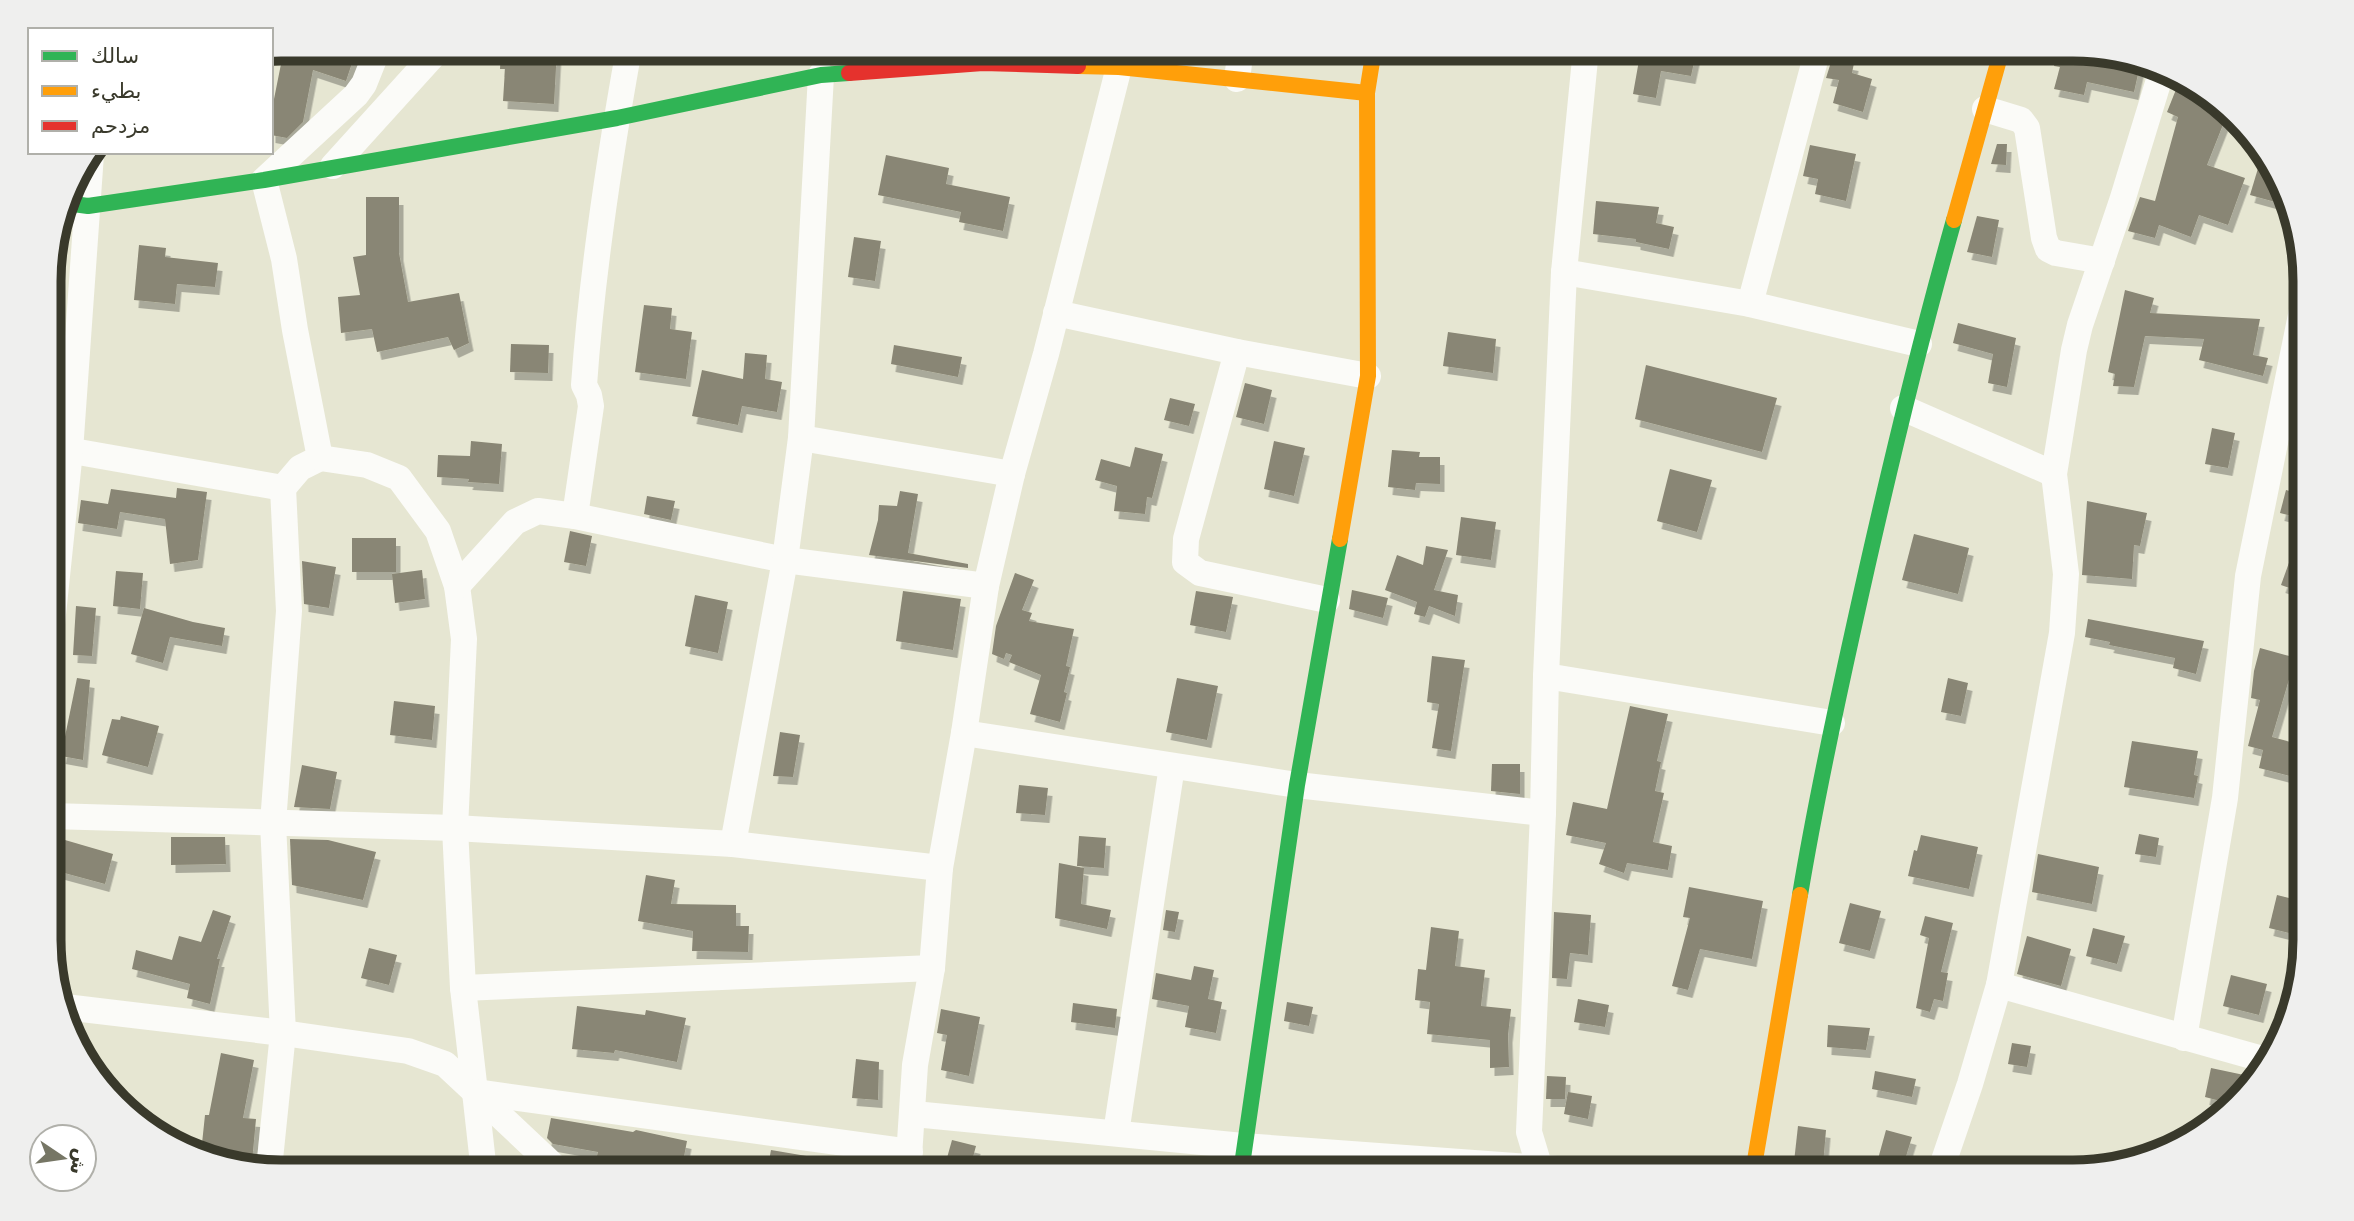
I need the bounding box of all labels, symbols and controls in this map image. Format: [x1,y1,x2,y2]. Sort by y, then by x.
legend [28,28,273,154]
text: سالك [91,44,139,68]
text: بطيء [91,79,141,103]
text: مزدحم [91,114,150,139]
north arrow [28,1123,98,1193]
text: ش [65,1146,93,1177]

